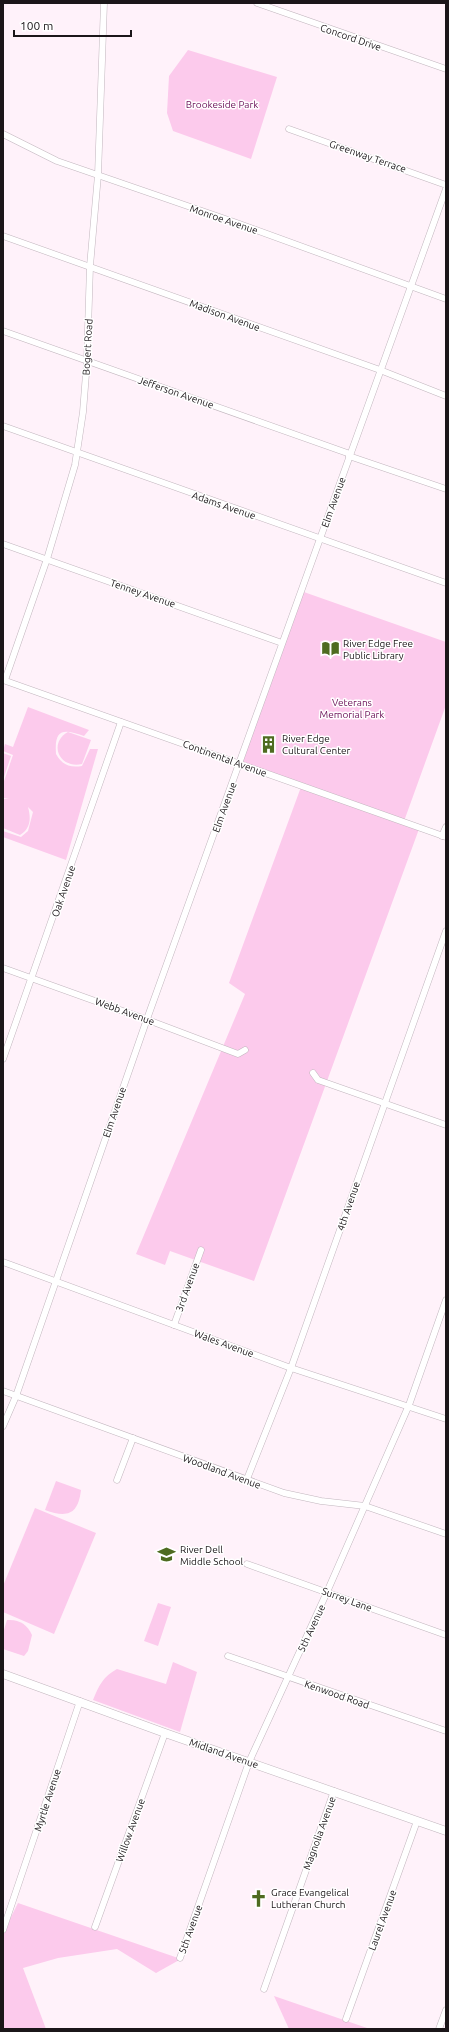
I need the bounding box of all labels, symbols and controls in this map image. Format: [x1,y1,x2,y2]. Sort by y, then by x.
scale bar [14,12,131,38]
text: 100 m [20,19,53,32]
street label: Concord Drive [319,22,383,53]
park label: Brookeside Park [186,99,258,110]
street label: Greenway Terrace [328,138,408,175]
street label: Monroe Avenue [188,203,259,236]
street label: Madison Avenue [188,298,261,333]
street label: Bogert Road [81,318,94,376]
street label: Jefferson Avenue [137,374,215,411]
street label: Elm Avenue [319,475,348,529]
street label: Adams Avenue [191,489,257,521]
street label: Tenney Avenue [109,577,177,610]
place label: River Edge Free Public Library [343,638,413,661]
library icon: River Edge Free Public Library [320,639,340,659]
park label: Veterans Memorial Park [320,697,384,720]
place label: River Edge Cultural Center [282,733,351,756]
building icon: River Edge Cultural Center [259,734,279,754]
street label: Continental Avenue [181,738,268,779]
street label: Elm Avenue [210,780,239,834]
street label: Oak Avenue [49,864,77,918]
street label: Webb Avenue [94,996,156,1027]
street label: Elm Avenue [101,1085,128,1139]
street label: 4th Avenue [335,1180,362,1232]
street label: 3rd Avenue [174,1261,201,1313]
street label: Wales Avenue [193,1328,255,1359]
street label: Woodland Avenue [181,1452,262,1491]
place label: River Dell Middle School [180,1544,244,1567]
school or university icon: River Dell Middle School [157,1545,177,1565]
street label: Surrey Lane [320,1585,373,1614]
street label: 5th Avenue [296,1603,327,1654]
street label: Kenwood Road [303,1678,371,1711]
street label: Midland Avenue [188,1737,260,1770]
street label: Myrtle Avenue [32,1767,63,1833]
street label: Magnolia Avenue [301,1795,338,1871]
street label: Willow Avenue [114,1797,147,1863]
place label: Grace Evangelical Lutheran Church [271,1887,349,1910]
church icon: Grace Evangelical Lutheran Church [248,1888,268,1908]
street label: Laurel Avenue [366,1888,399,1952]
street label: 5th Avenue [177,1903,204,1955]

